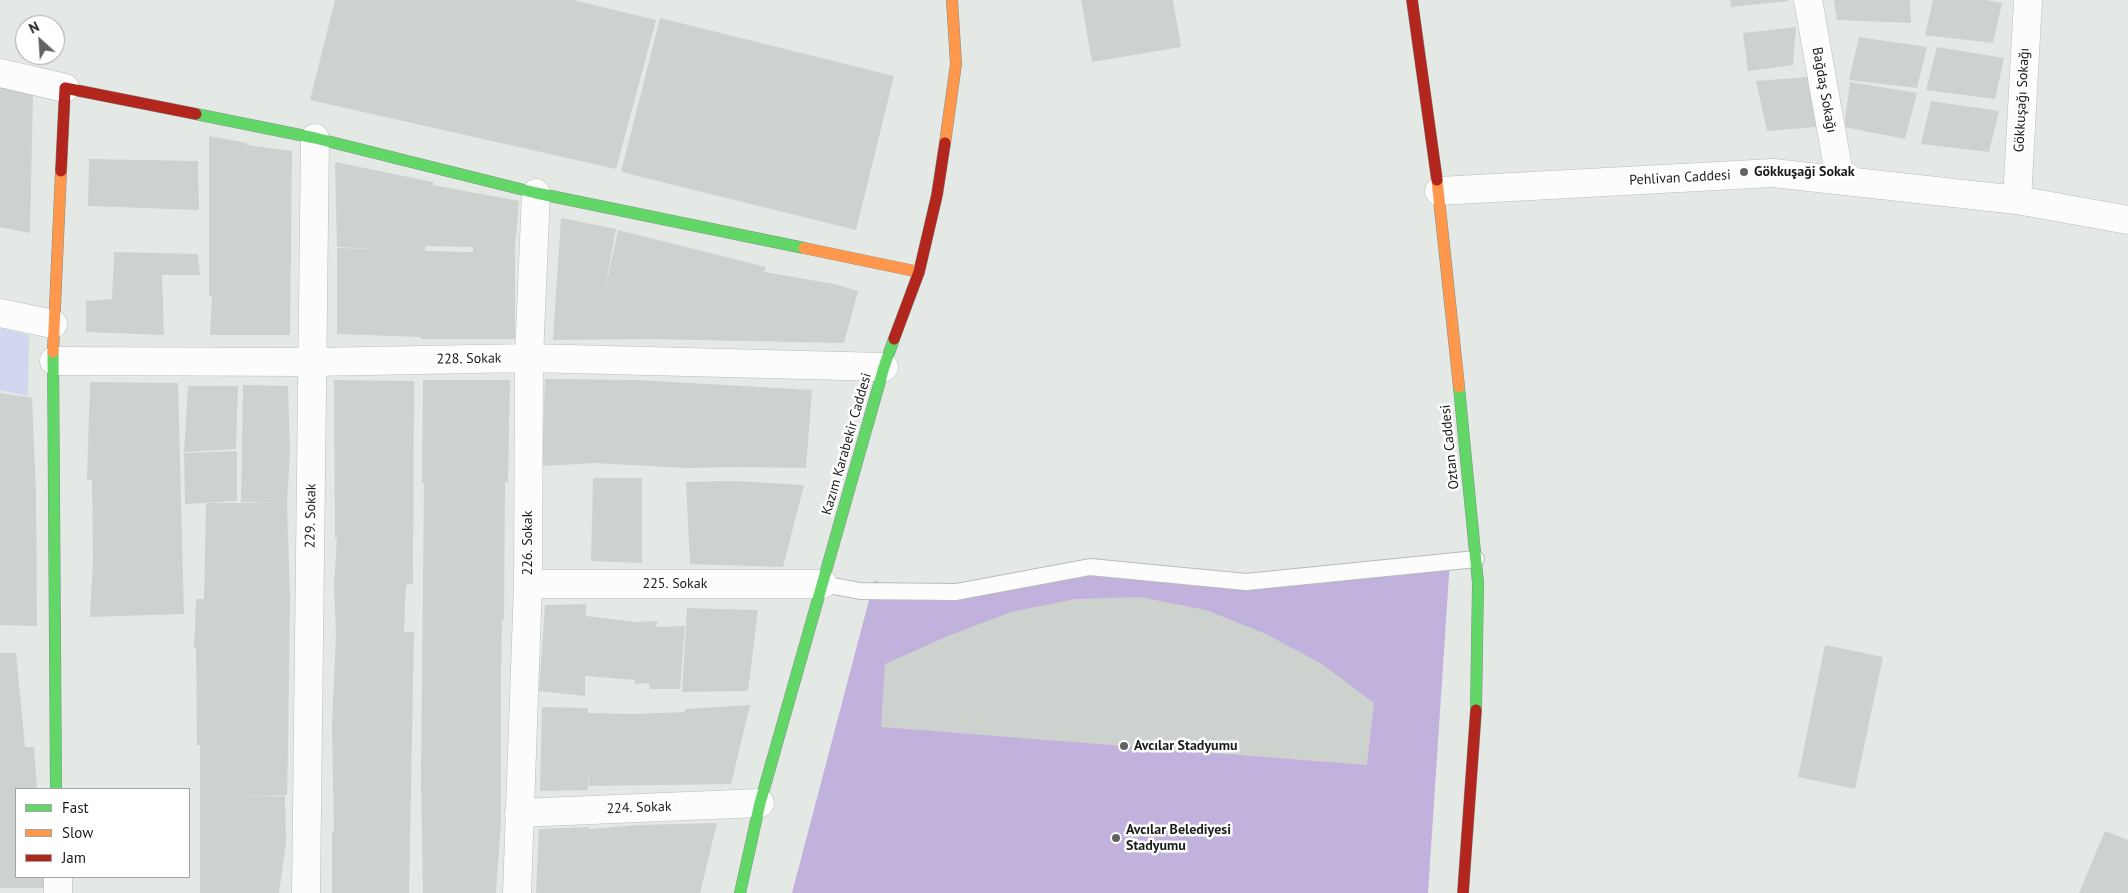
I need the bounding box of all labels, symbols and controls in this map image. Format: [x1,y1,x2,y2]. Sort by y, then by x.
north arrow [15,15,65,65]
text: N [26,17,42,38]
street label: Bağdaş Sokağı [1808,46,1840,134]
street label: Gökkuşağı Sokağı [2011,47,2033,153]
place label: Gökkuşaği Sokak [1754,164,1855,180]
marker: Gökkuşaği Sokak [1738,166,1750,178]
street label: Pehlivan Caddesi [1629,167,1731,189]
street label: 228. Sokak [436,350,502,368]
street label: Kazım Karabekir Caddesi [819,371,875,517]
street label: Oztan Caddesi [1437,404,1463,490]
street label: 229. Sokak [302,483,320,549]
street label: 226. Sokak [520,511,536,575]
street label: 225. Sokak [643,576,707,592]
place label: Avcılar Stadyumu [1134,738,1237,754]
marker: Avcılar Stadyumu [1118,740,1130,752]
legend [15,788,190,878]
text: Fast [62,798,89,817]
street label: 224. Sokak [606,798,672,818]
place label: Avcılar Belediyesi Stadyumu [1126,822,1231,854]
text: Slow [62,823,93,842]
marker: Avcılar Belediyesi Stadyumu [1110,832,1122,844]
text: Jam [62,848,86,867]

